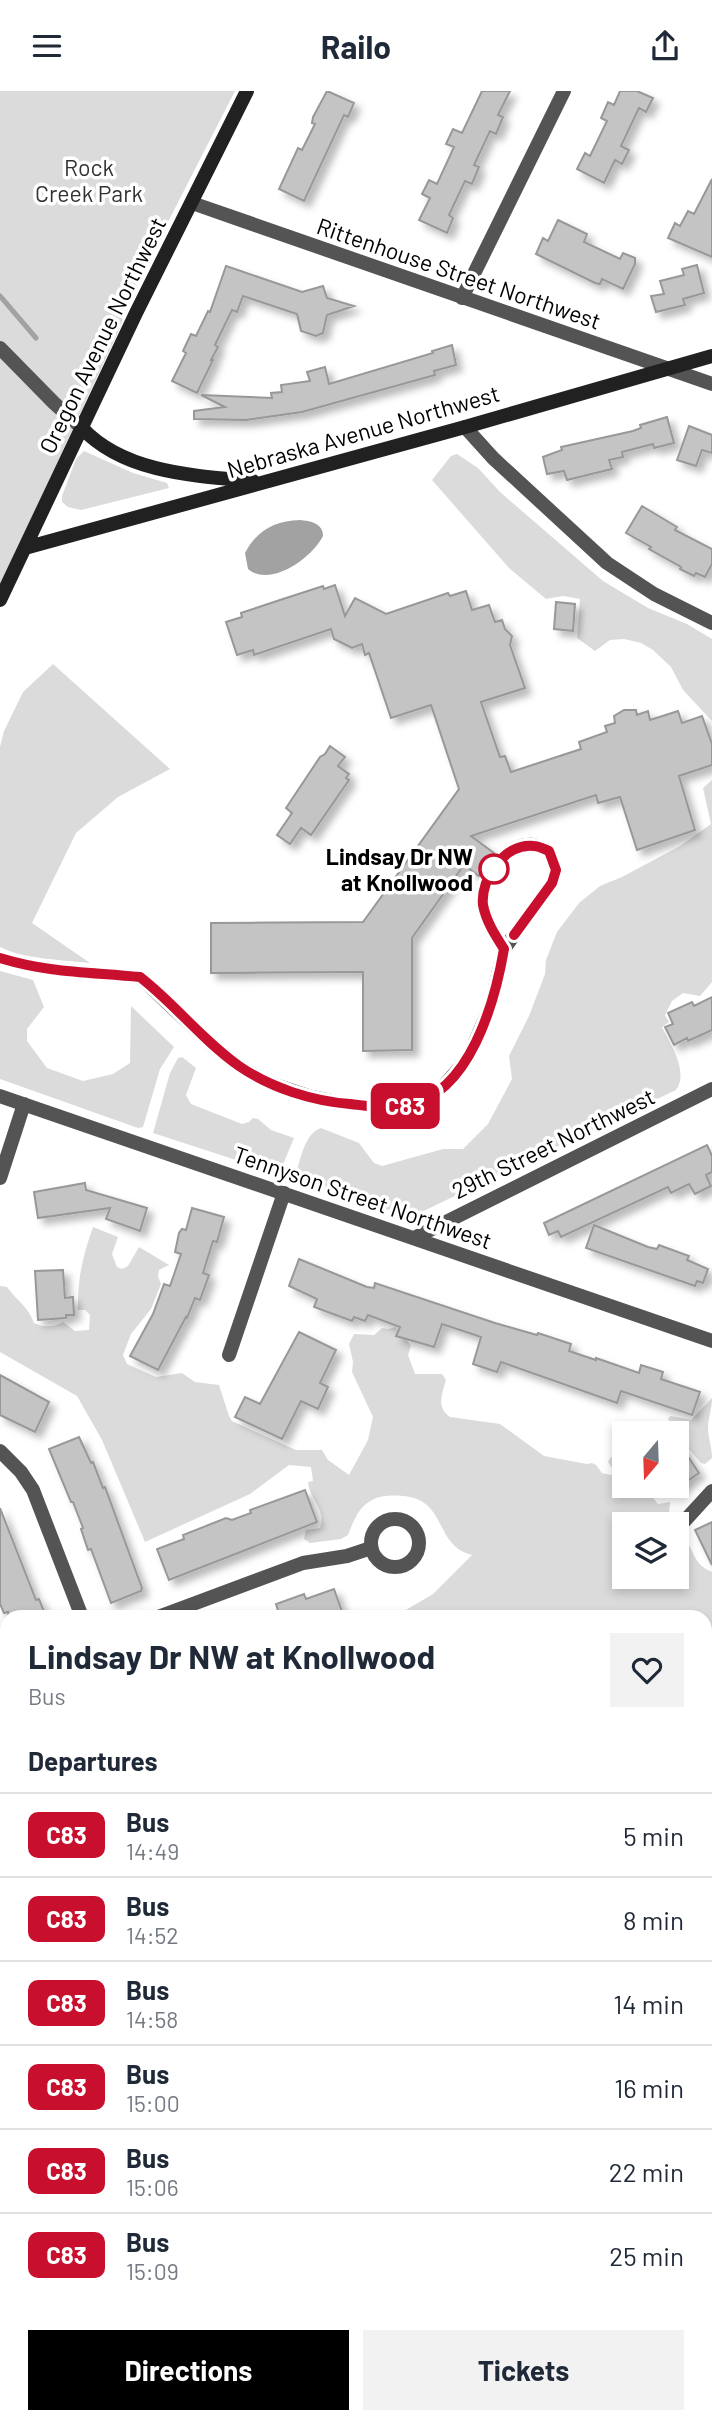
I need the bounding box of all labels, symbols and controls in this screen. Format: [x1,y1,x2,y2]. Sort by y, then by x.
icon: menu [28,27,66,65]
text: Railo [321,27,391,65]
icon: share [646,27,684,65]
park label: Rock Creek Park [35,153,143,207]
street label: Rittenhouse Street Northwest [313,211,605,335]
street label: Oregon Avenue Northwest [33,212,171,458]
street label: Nebraska Avenue Northwest [224,379,502,483]
place label: Lindsay Dr NW at Knollwood [326,842,473,896]
marker: Lindsay Dr NW at Knollwood [479,854,509,884]
street label: 29th Street Northwest [447,1082,659,1204]
line badge: C83 [365,1083,445,1129]
text: C83 [385,1091,425,1120]
street label: Tennyson Street Northwest [230,1140,496,1254]
north arrow [612,1421,690,1498]
map controls [612,1421,689,1589]
button: layers [612,1512,689,1589]
button: heart [610,1633,684,1707]
text: Lindsay Dr NW at Knollwood [28,1636,435,1676]
text: Bus [28,1682,66,1710]
text: Departures [28,1745,158,1776]
text: Bus [126,1806,169,1837]
text: C83 [46,1820,87,1849]
text: 5 min [623,1820,684,1851]
text: 14:49 [126,1837,179,1865]
text: Bus [126,1890,169,1921]
text: C83 [46,1904,87,1933]
text: 8 min [623,1904,684,1935]
text: 14:52 [126,1921,179,1949]
text: Bus [126,1974,169,2005]
text: C83 [46,1988,87,2017]
text: 14 min [613,1988,684,2019]
text: 14:58 [126,2005,178,2033]
text: Bus [126,2058,169,2089]
text: C83 [46,2072,87,2101]
text: 16 min [614,2072,684,2103]
text: 15:00 [126,2089,180,2117]
text: Bus [126,2142,169,2173]
text: C83 [46,2156,87,2185]
text: 22 min [609,2156,684,2187]
text: 15:06 [126,2173,179,2201]
text: Bus [126,2226,169,2257]
text: C83 [46,2240,87,2269]
text: 25 min [609,2240,684,2271]
text: 15:09 [126,2257,179,2285]
button: Directions [28,2330,349,2410]
button: Tickets [363,2330,684,2410]

